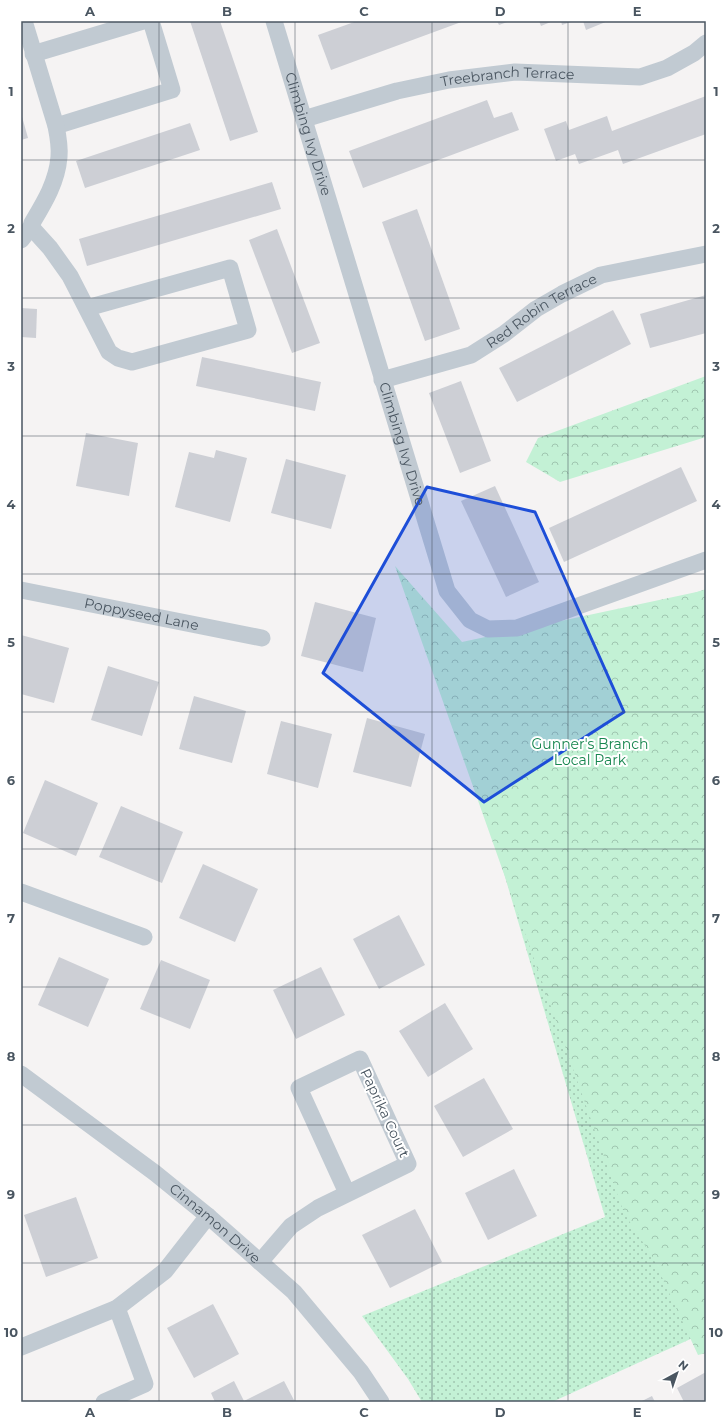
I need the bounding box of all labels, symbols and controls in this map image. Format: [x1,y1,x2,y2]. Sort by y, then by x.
text: A [84,3,96,19]
text: B [222,3,232,19]
text: C [359,3,369,19]
text: D [495,3,506,19]
text: E [633,3,642,19]
street label: Treebranch Terrace [439,63,575,91]
street label: Climbing Ivy Drive [281,70,335,198]
text: 1 [8,83,14,99]
text: 1 [713,83,719,99]
text: 2 [7,220,15,236]
text: 2 [712,220,720,236]
street label: Red Robin Terrace [483,269,600,352]
text: 3 [6,358,15,374]
text: 3 [711,358,720,374]
street label: Climbing Ivy Drive [375,380,430,508]
text: 4 [7,496,16,512]
text: 4 [712,496,721,512]
street label: Poppyseed Lane [83,594,200,634]
text: 5 [7,634,15,650]
text: 5 [712,634,720,650]
park label: Gunner's Branch Local Park [531,735,649,769]
text: 6 [7,772,16,788]
text: 6 [712,772,721,788]
text: 7 [7,910,15,926]
text: 7 [712,910,720,926]
text: 8 [7,1048,16,1064]
text: 8 [712,1048,721,1064]
street label: Paprika Court [356,1066,414,1161]
street label: Cinnamon Drive [166,1179,264,1267]
text: 9 [7,1186,15,1202]
text: 9 [712,1186,720,1202]
text: 10 [4,1324,18,1340]
text: 10 [709,1324,723,1340]
north arrow [657,1353,697,1393]
text: N [676,1357,691,1374]
text: A [84,1404,96,1420]
text: B [222,1404,232,1420]
text: C [359,1404,369,1420]
text: D [495,1404,506,1420]
text: E [633,1404,642,1420]

